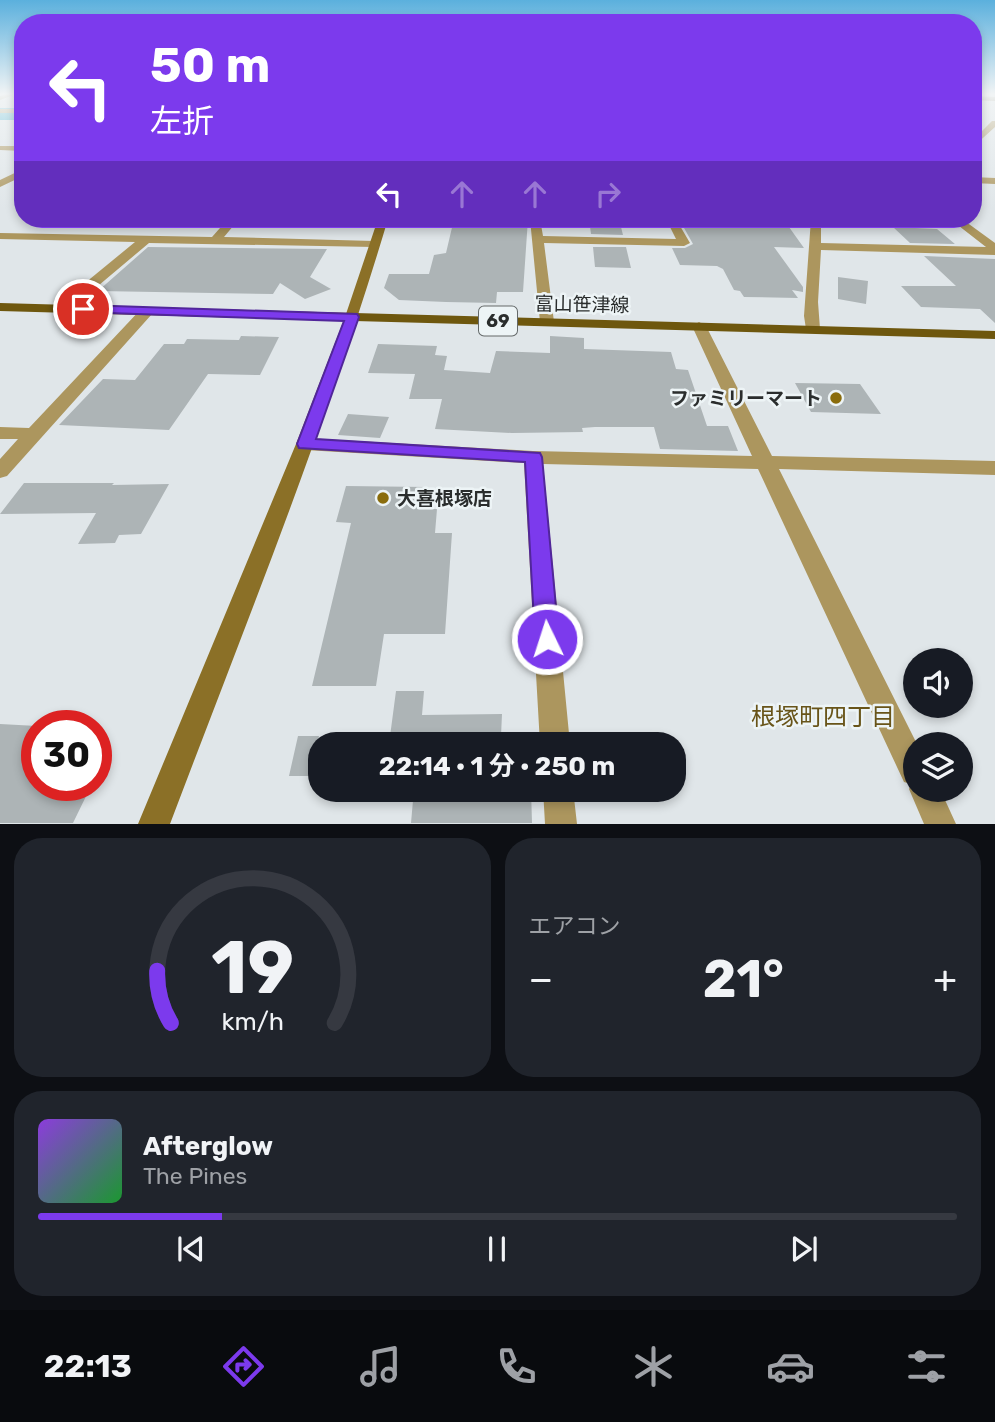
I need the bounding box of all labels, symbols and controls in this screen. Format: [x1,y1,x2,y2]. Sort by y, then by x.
text: 50 m [150,36,270,94]
icon: left [35,42,126,133]
text: 左折 [150,102,214,140]
icon: left [370,175,408,213]
icon: ahead [443,175,481,213]
icon: ahead [516,175,554,213]
icon: right [589,175,627,213]
pin [53,279,113,339]
icon: arrive [64,290,102,328]
street label: 富山笹津線 [534,292,630,317]
road number: 69 [479,306,517,335]
place label: ファミリーマート [670,387,822,410]
marker: ファミリーマート [828,390,844,406]
place label: 大喜根塚店 [397,487,492,510]
marker: 大喜根塚店 [375,490,391,506]
position arrow [510,602,584,676]
map controls [903,648,973,802]
button: sound [903,648,973,718]
district label: 根塚町四丁目 [751,703,895,731]
speed limit sign: 30 [21,710,112,801]
button: layers [903,732,973,802]
text: 22:14 · 1 分 · 250 m [379,751,615,782]
text: エアコン [529,912,621,940]
text: 19 [211,926,294,1012]
text: 21° [703,948,784,1010]
text: − [529,956,553,1002]
text: + [933,956,957,1002]
text: km/h [221,1007,283,1036]
text: Afterglow [143,1131,273,1162]
text: The Pines [143,1162,247,1190]
icon: previous [172,1230,210,1268]
icon: pause [478,1230,516,1268]
icon: next [785,1230,823,1268]
icon: directions [219,1342,268,1391]
icon: music [356,1342,405,1391]
icon: phone [492,1342,541,1391]
icon: climate [629,1342,678,1391]
icon: car [766,1342,815,1391]
icon: filters [902,1342,951,1391]
text: 22:13 [44,1347,132,1385]

